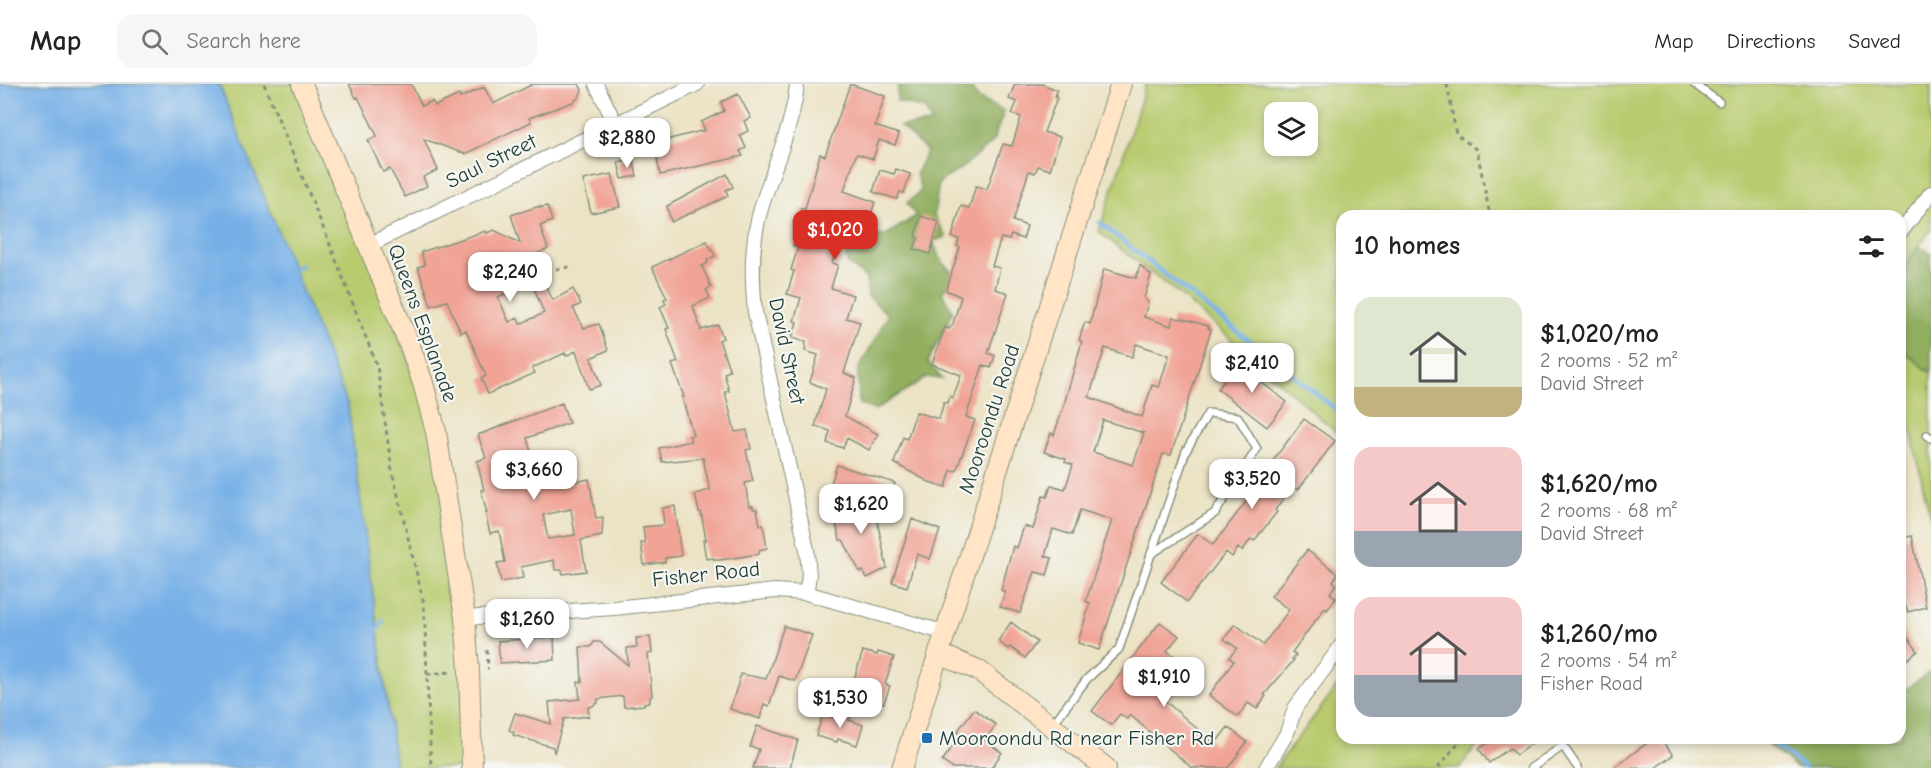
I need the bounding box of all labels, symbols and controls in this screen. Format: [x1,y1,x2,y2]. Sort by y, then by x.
search box [117,14,537,68]
text: Map [30,25,81,57]
icon: search [138,25,171,58]
text: Search here [186,28,301,54]
text: Map [1654,29,1694,53]
text: Directions [1727,29,1816,53]
text: Saved [1849,29,1901,53]
map controls [1264,102,1318,156]
button: layers [1264,102,1318,156]
pin: $2,880 [578,118,676,169]
text: $2,880 [598,126,656,149]
street label: Saul Street [442,128,541,193]
pin: $1,020 [786,210,884,261]
text: $1,020 [807,218,863,241]
icon: filters [1855,230,1888,263]
text: 10 homes [1354,231,1460,261]
street label: Queens Esplanade [383,241,463,405]
pin: $2,240 [461,252,559,303]
text: $2,240 [482,260,538,283]
street label: David Street [764,296,810,407]
text: $1,020/mo [1540,319,1659,349]
icon: home [1402,321,1474,393]
street label: Mooroondu Road [954,341,1024,497]
pin: $2,410 [1203,343,1301,394]
text: 2 rooms · 52 m² [1540,349,1677,372]
text: $2,410 [1225,351,1279,374]
text: David Street [1540,372,1643,395]
pin: $3,660 [485,450,583,501]
text: $3,660 [505,458,563,481]
pin: $3,520 [1203,459,1301,510]
text: $3,520 [1223,467,1281,490]
text: $1,620/mo [1540,469,1658,499]
icon: home [1402,471,1474,543]
pin: $1,620 [812,484,910,535]
text: $1,620 [833,492,889,515]
text: 2 rooms · 68 m² [1540,499,1677,522]
text: David Street [1540,522,1643,545]
street label: Fisher Road [651,556,761,592]
pin: $1,260 [478,599,576,650]
text: $1,260 [499,607,555,630]
text: $1,260/mo [1540,619,1658,649]
icon: home [1402,621,1474,693]
text: 2 rooms · 54 m² [1540,649,1676,672]
pin: $1,910 [1115,657,1213,708]
text: $1,910 [1137,665,1191,688]
text: Fisher Road [1540,672,1643,695]
pin: $1,530 [791,678,889,729]
text: $1,530 [812,686,868,709]
place label: Mooroondu Rd near Fisher Rd [939,726,1214,750]
marker: Mooroondu Rd near Fisher Rd [920,731,934,745]

